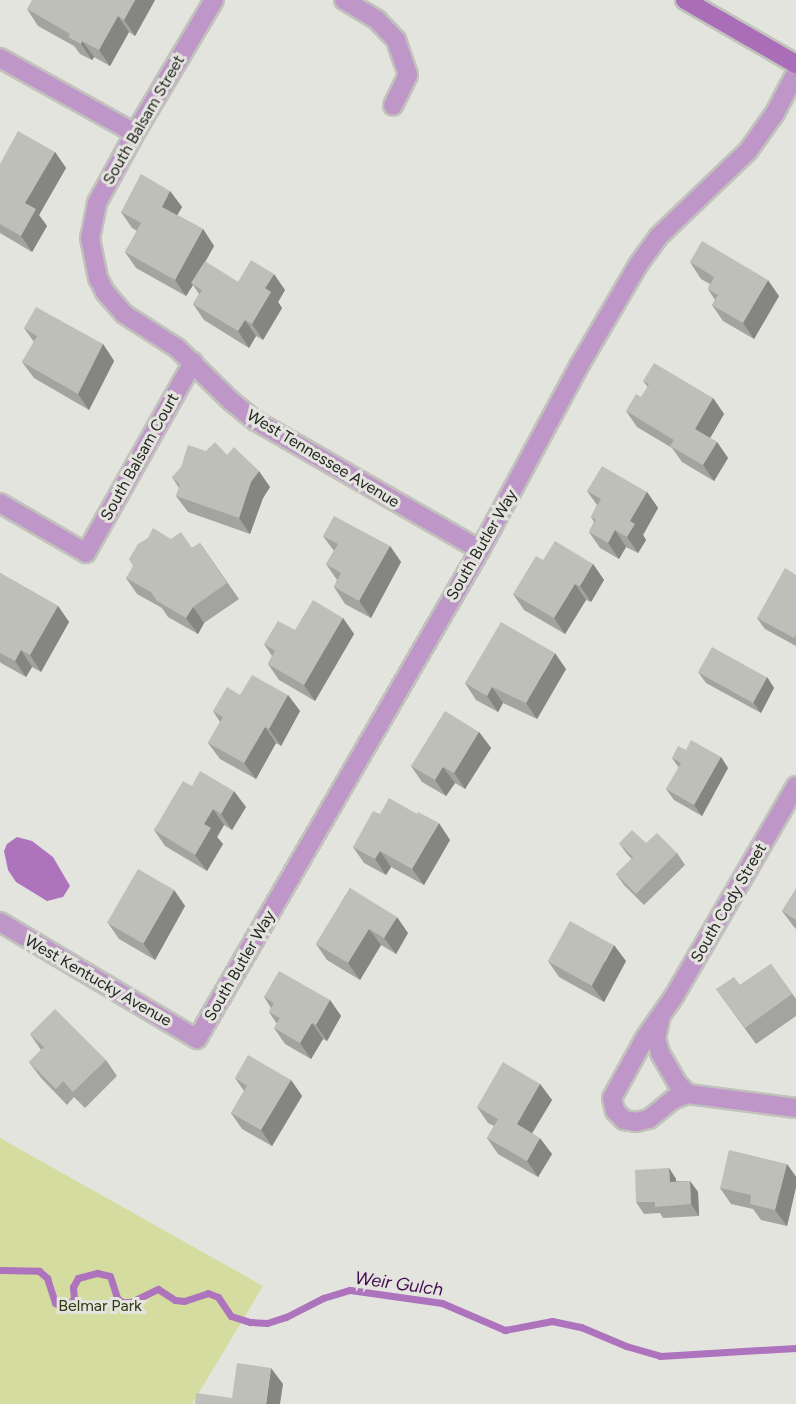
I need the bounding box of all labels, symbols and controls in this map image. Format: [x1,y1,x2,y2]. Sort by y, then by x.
street label: South Balsam Street [99,52,189,188]
street label: South Balsam Court [97,390,183,524]
street label: West Tennessee Avenue [243,406,403,512]
street label: South Butler Way [443,486,521,604]
street label: South Cody Street [687,840,771,966]
street label: South Butler Way [201,907,279,1025]
street label: West Kentucky Avenue [21,931,175,1031]
water label: Weir Gulch [354,1267,444,1301]
park label: Belmar Park [58,1296,142,1316]

